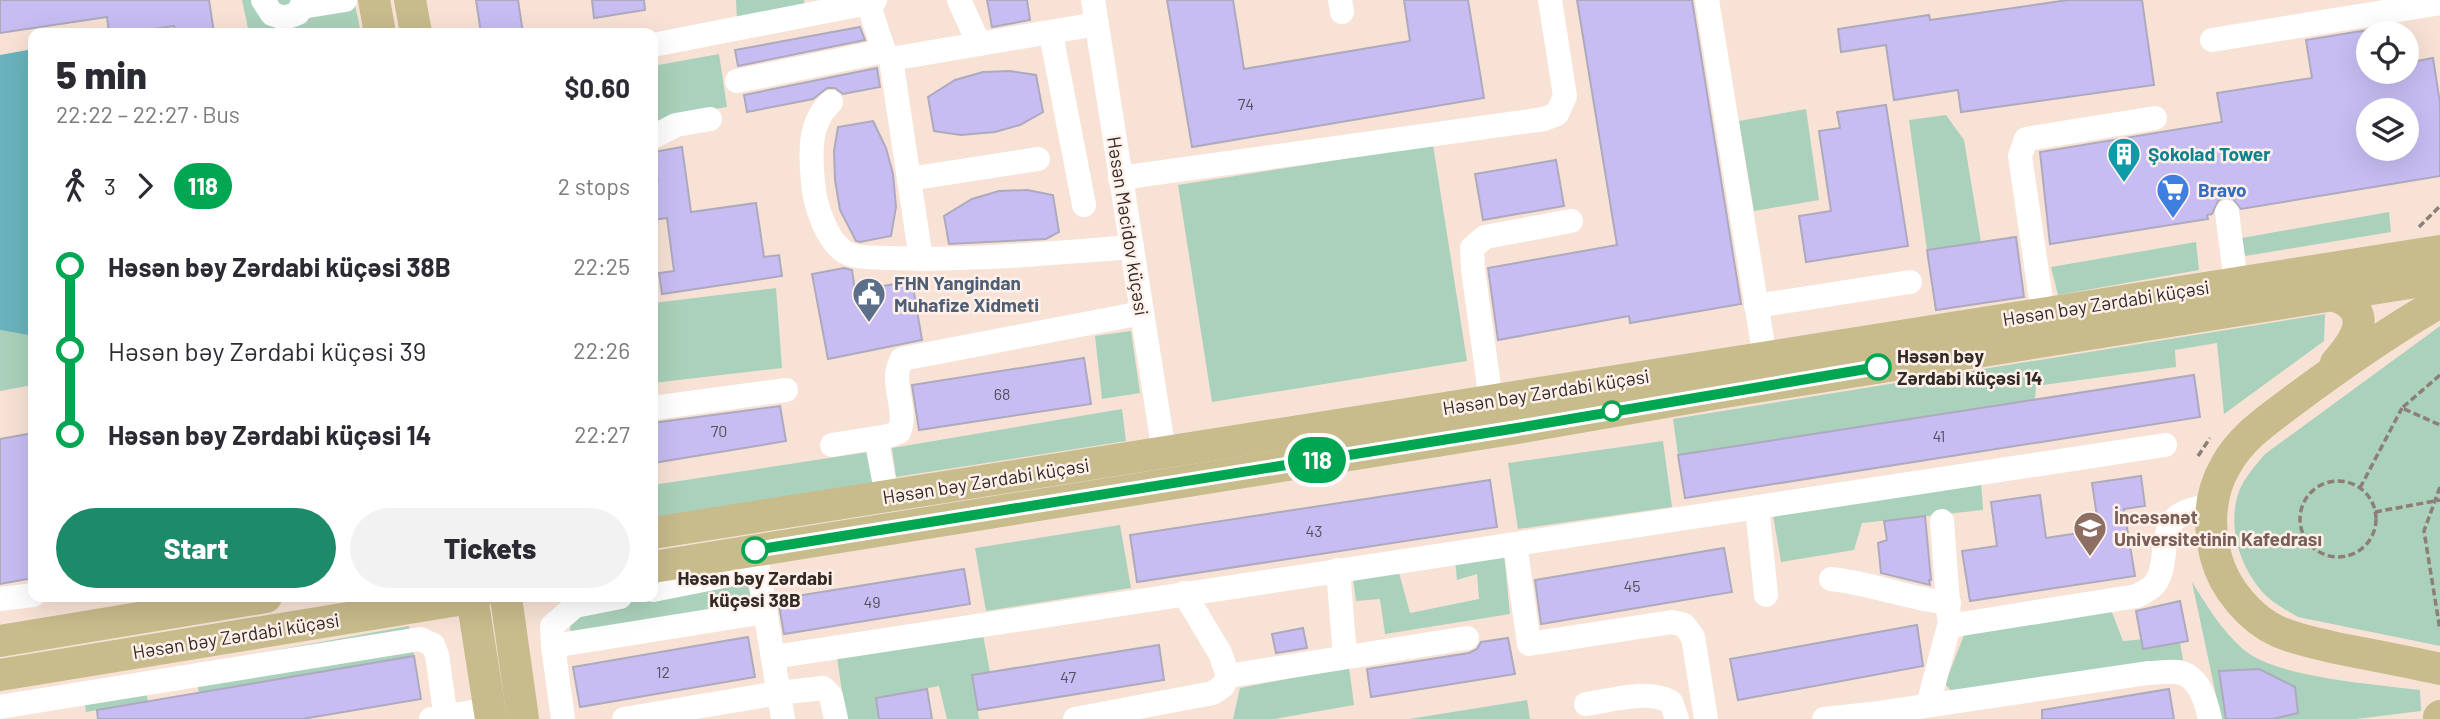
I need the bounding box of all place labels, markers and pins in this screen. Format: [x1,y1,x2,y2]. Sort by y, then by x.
building icon: Şokolad Tower [2105,135,2143,184]
place label: Şokolad Tower [2148,142,2271,165]
supermarket icon: Bravo [2154,171,2192,220]
place label: Bravo [2198,178,2247,201]
place label: FHN Yangindan Muhafize Xidmeti [894,271,1039,316]
public building icon: FHN Yangindan Muhafize Xidmeti [850,275,888,324]
place label: Həsən bəy Zərdabi küçəsi 14 [1897,344,2043,389]
marker: Həsən bəy Zərdabi küçəsi 14 [1865,354,1891,380]
unlabelled marker [1602,401,1622,421]
place label: İncəsənət Universitetinin Kafedrası [2114,505,2322,550]
school or university icon: İncəsənət Universitetinin Kafedrası [2071,509,2109,558]
marker: Həsən bəy Zərdabi küçəsi 38B [742,537,768,563]
place label: Həsən bəy Zərdabi küçəsi 38B [677,566,833,611]

